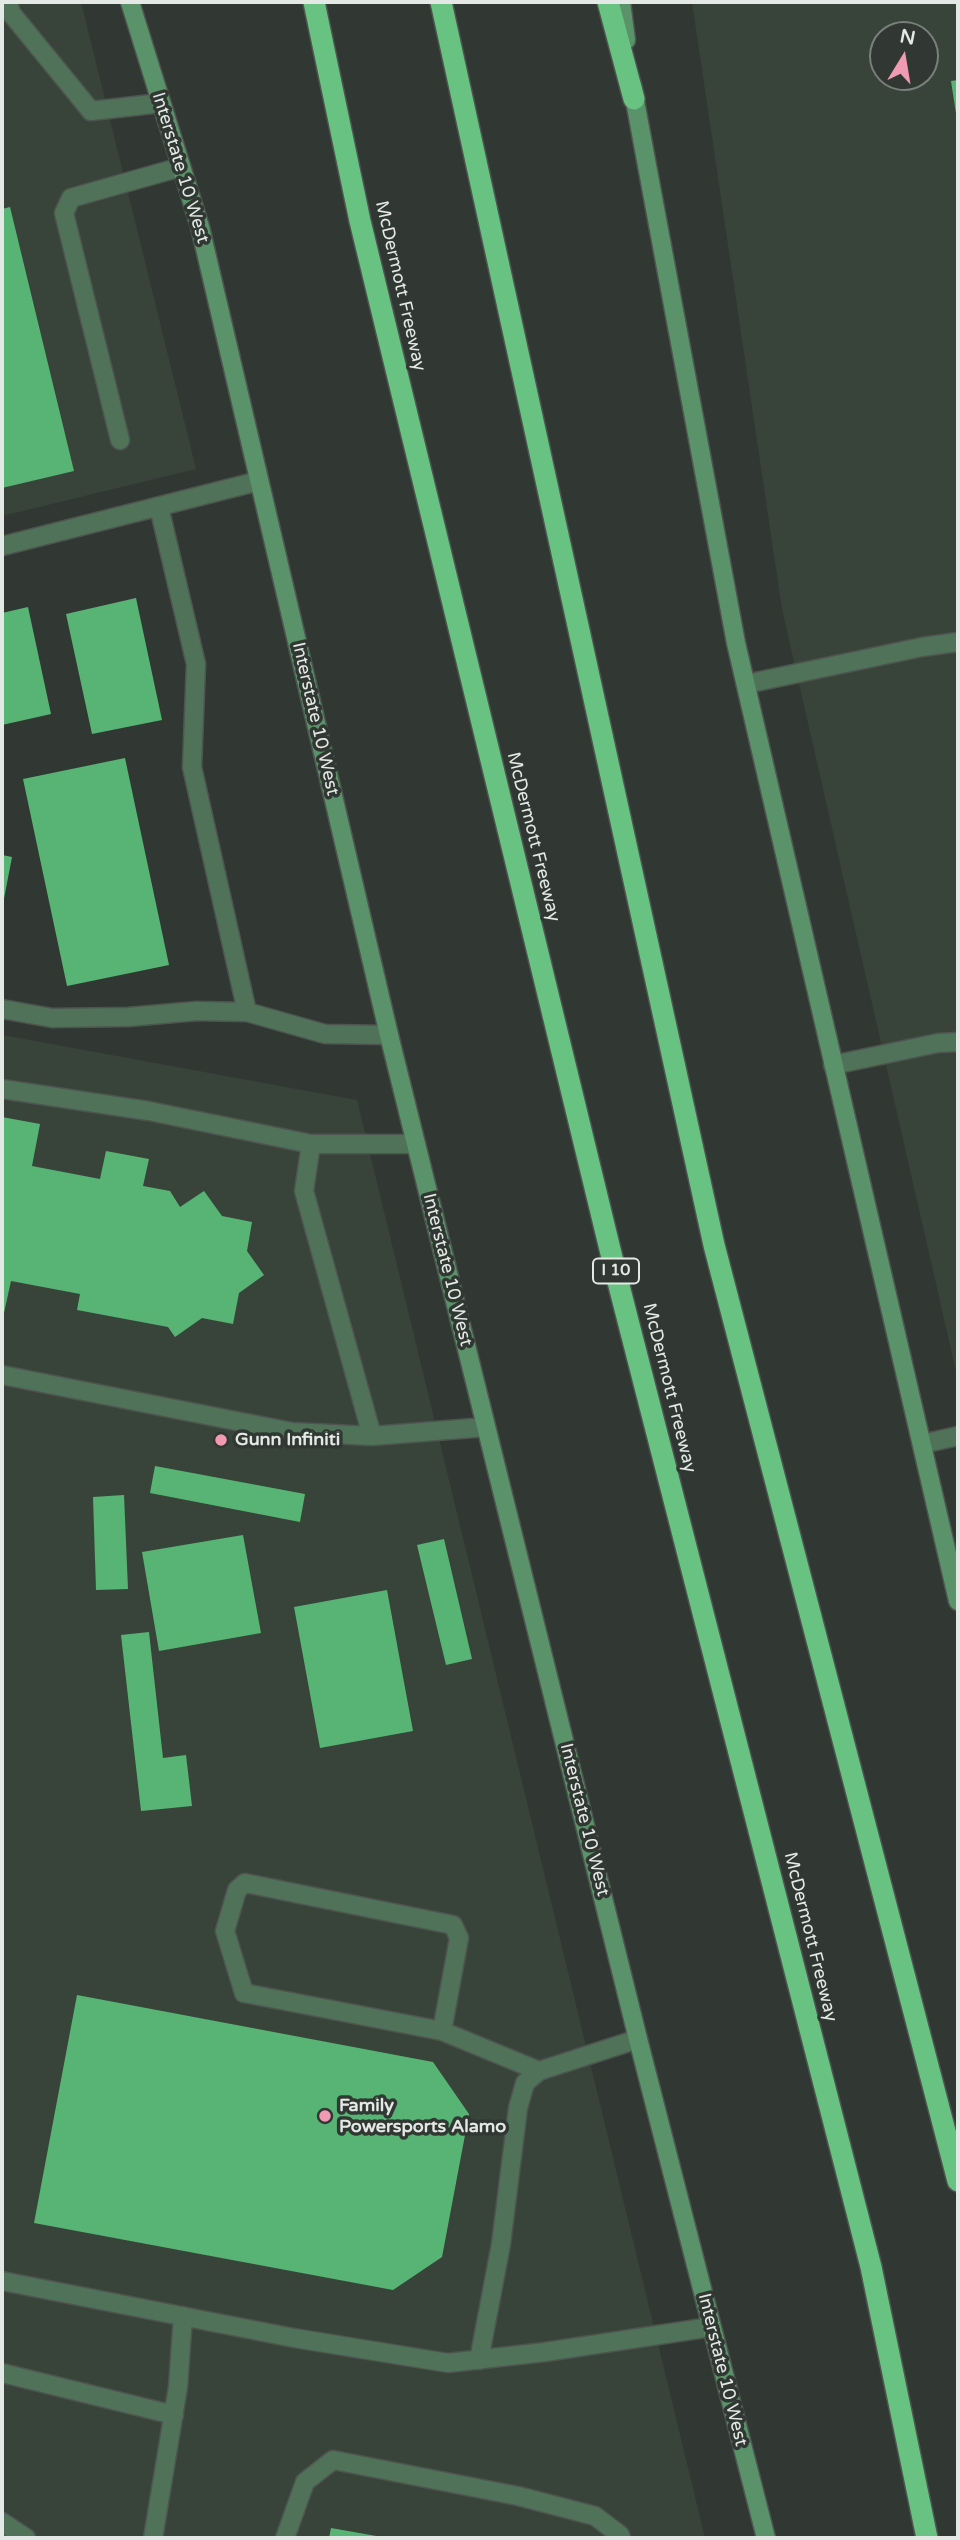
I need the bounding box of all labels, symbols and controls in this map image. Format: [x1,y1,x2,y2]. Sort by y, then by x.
north arrow [869,21,939,91]
text: N [898,25,917,50]
street label: Interstate 10 West [147,90,213,246]
street label: McDermott Freeway [370,199,430,373]
street label: Interstate 10 West [287,640,343,798]
street label: McDermott Freeway [501,750,565,924]
street label: Interstate 10 West [418,1191,476,1349]
road number: I 10 [593,1259,639,1284]
street label: McDermott Freeway [637,1301,701,1475]
place label: Gunn Infiniti [235,1429,340,1451]
marker: Gunn Infiniti [213,1432,229,1448]
street label: Interstate 10 West [555,1741,613,1899]
street label: McDermott Freeway [778,1850,842,2024]
place label: Family Powersports Alamo [339,2095,506,2138]
marker: Family Powersports Alamo [317,2108,333,2124]
street label: Interstate 10 West [693,2291,751,2449]

